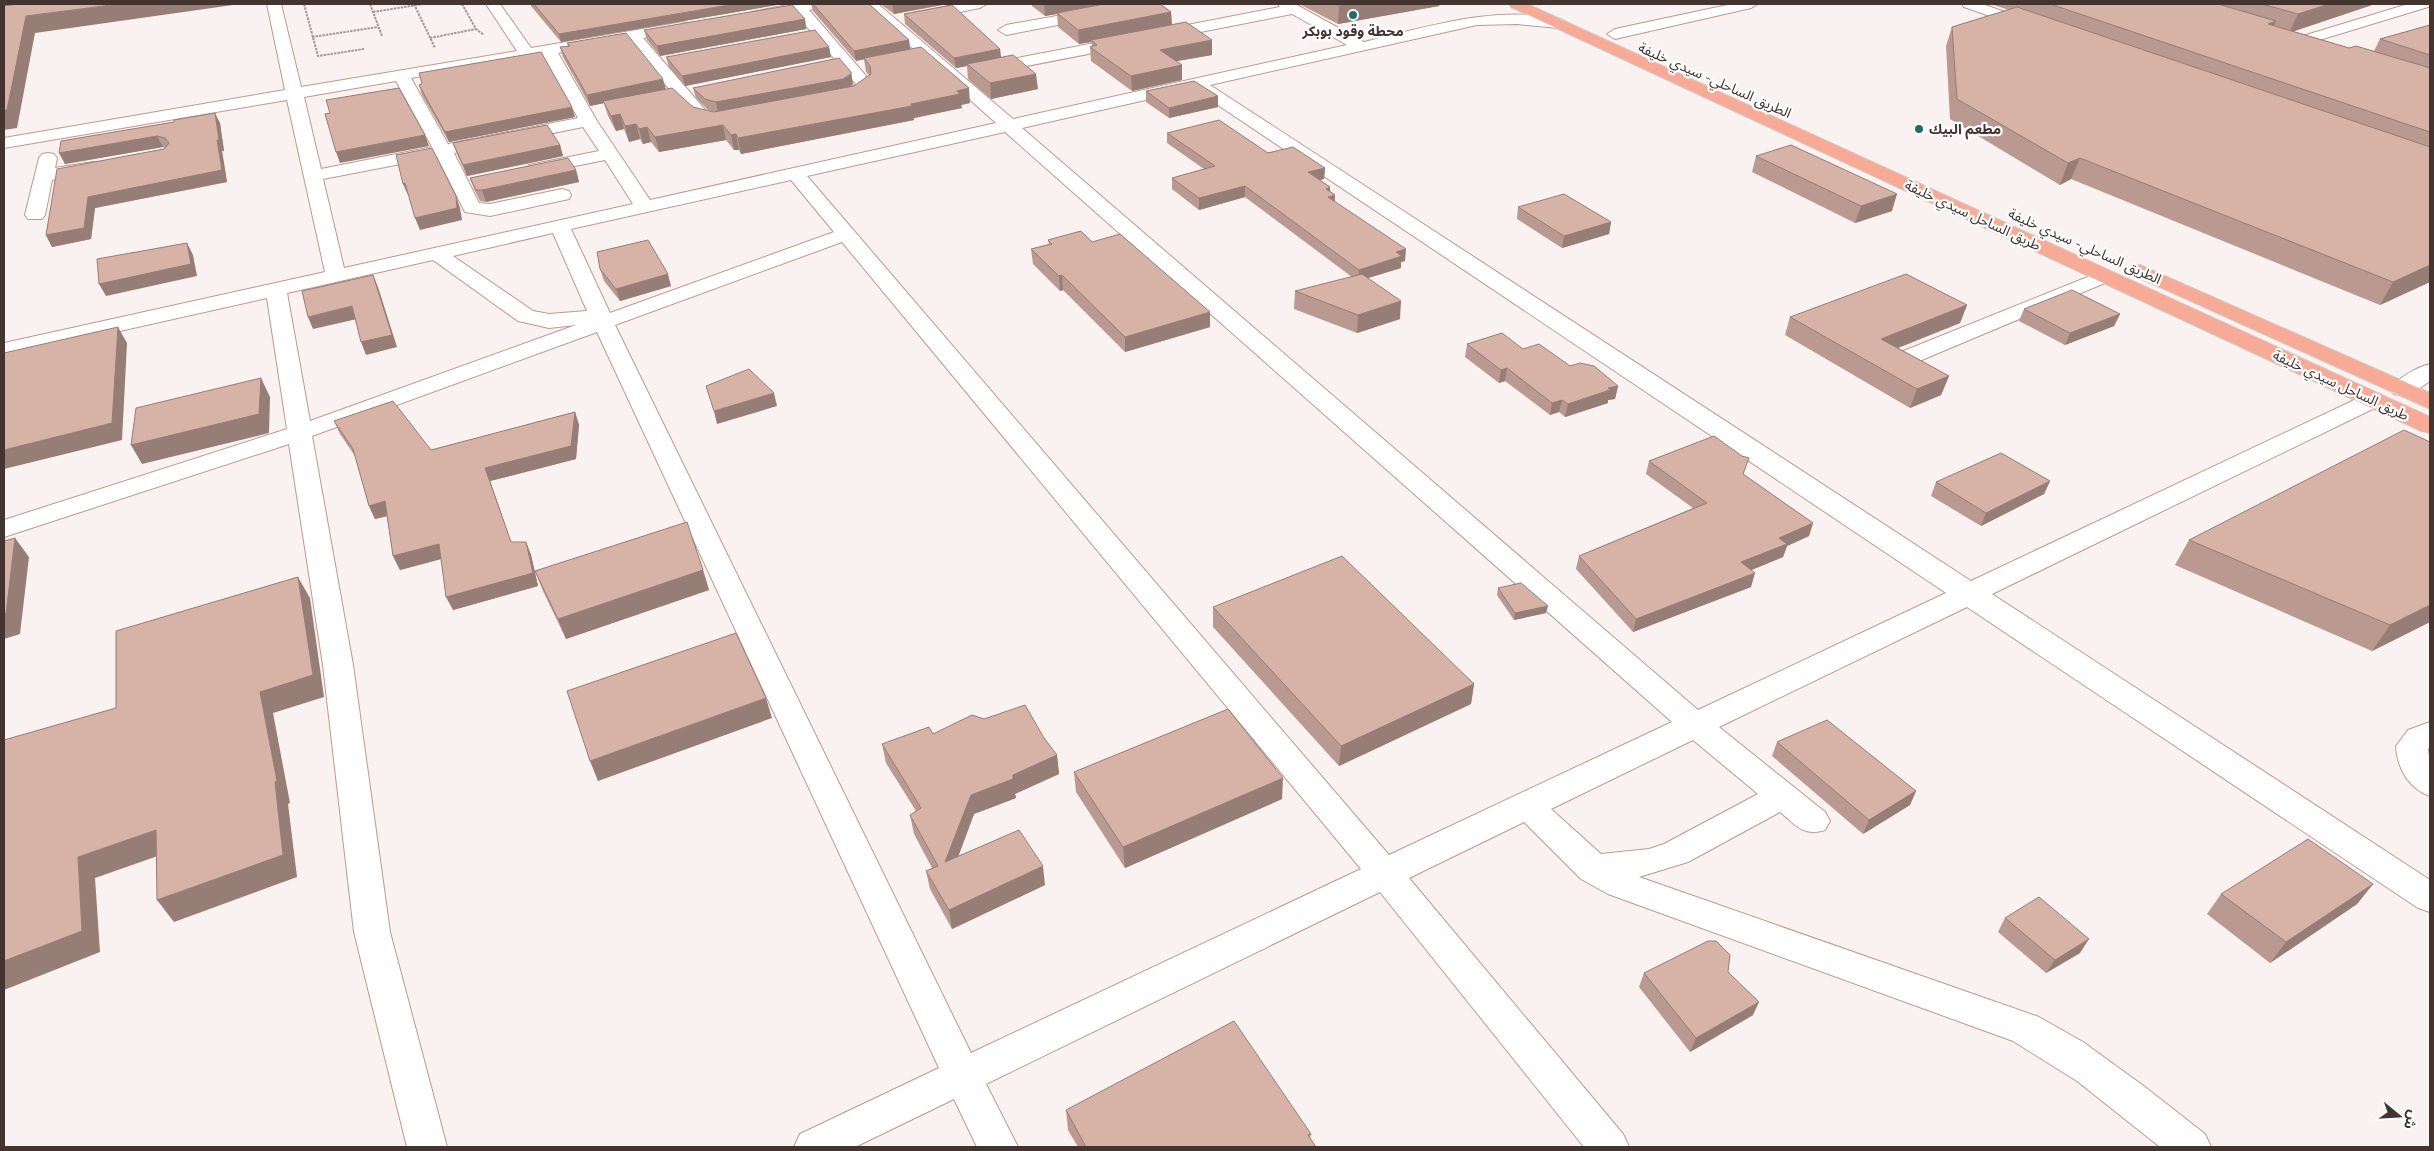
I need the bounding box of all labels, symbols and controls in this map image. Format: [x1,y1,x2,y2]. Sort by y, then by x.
marker: محطة وقود بوبكر [1347,9,1359,21]
place label: محطة وقود بوبكر [1301,22,1404,40]
street label: الطريق الساحلي- سيدي خليفة [1635,38,1794,124]
place label: مطعم البيك [1929,120,2001,140]
marker: مطعم البيك [1913,123,1925,135]
street label: طريق الساحل سيدي خليفة [1901,176,2044,256]
street label: الطريق الساحلي- سيدي خليفة [2005,204,2164,290]
street label: طريق الساحل سيدي خليفة [2269,346,2412,426]
north arrow [2374,1091,2424,1141]
text: ش [2400,1108,2423,1132]

